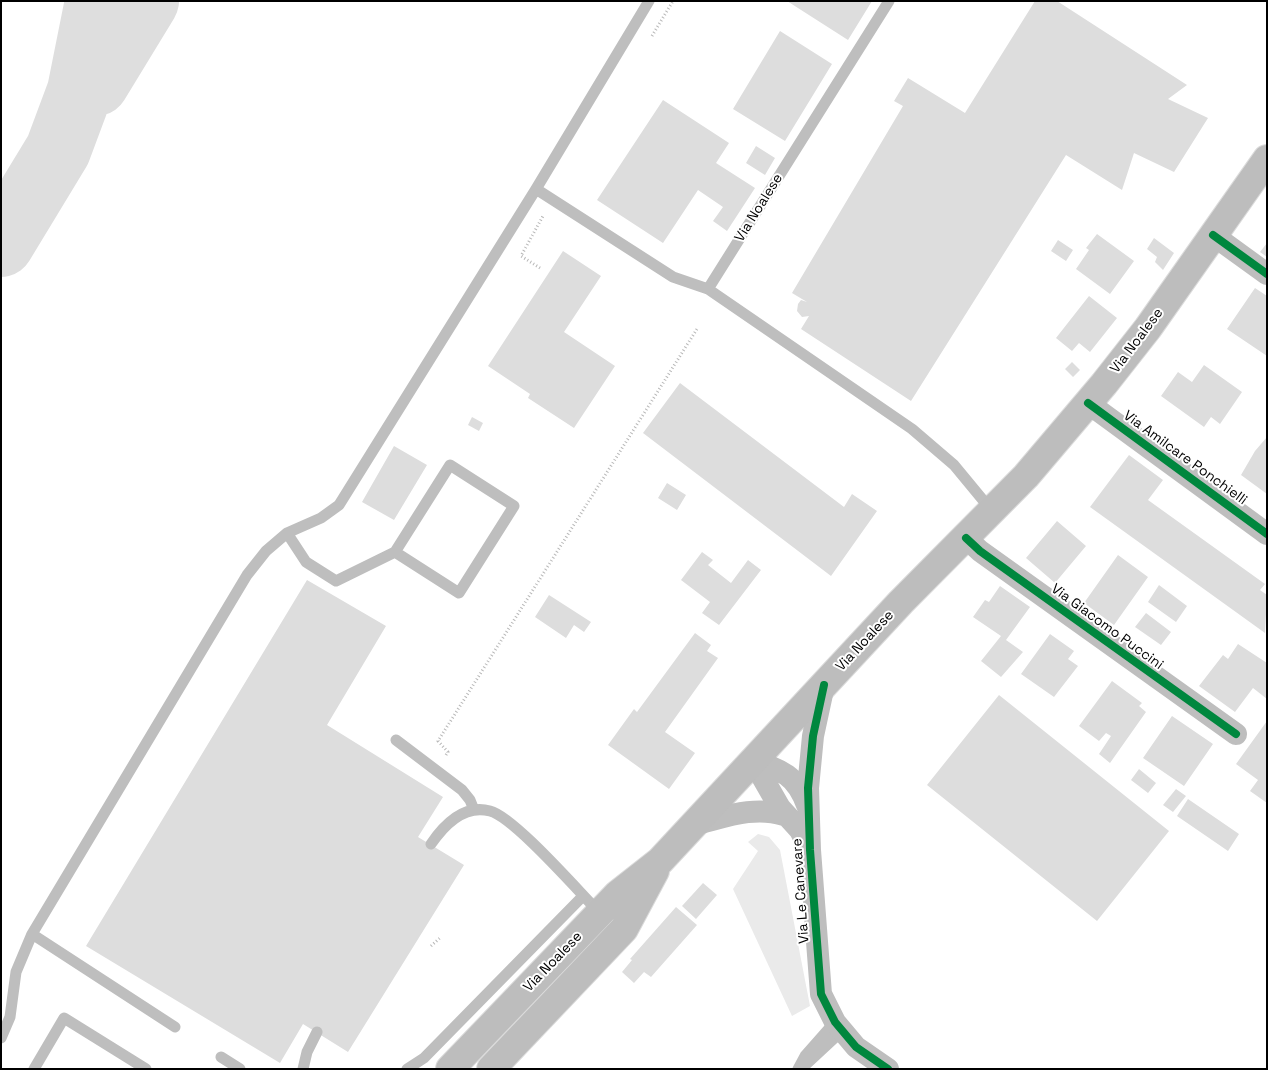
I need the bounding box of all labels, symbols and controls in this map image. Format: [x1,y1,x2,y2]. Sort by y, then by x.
street label: Via Noalese [731,171,787,245]
street label: Via Noalese [1107,305,1167,377]
street label: Via Amilcare Ponchielli [1120,407,1250,509]
street label: Via Giacomo Puccini [1048,581,1166,673]
street label: Via Noalese [833,607,897,675]
street label: Via Le Canevare [789,838,813,944]
street label: Via Noalese [520,928,586,996]

